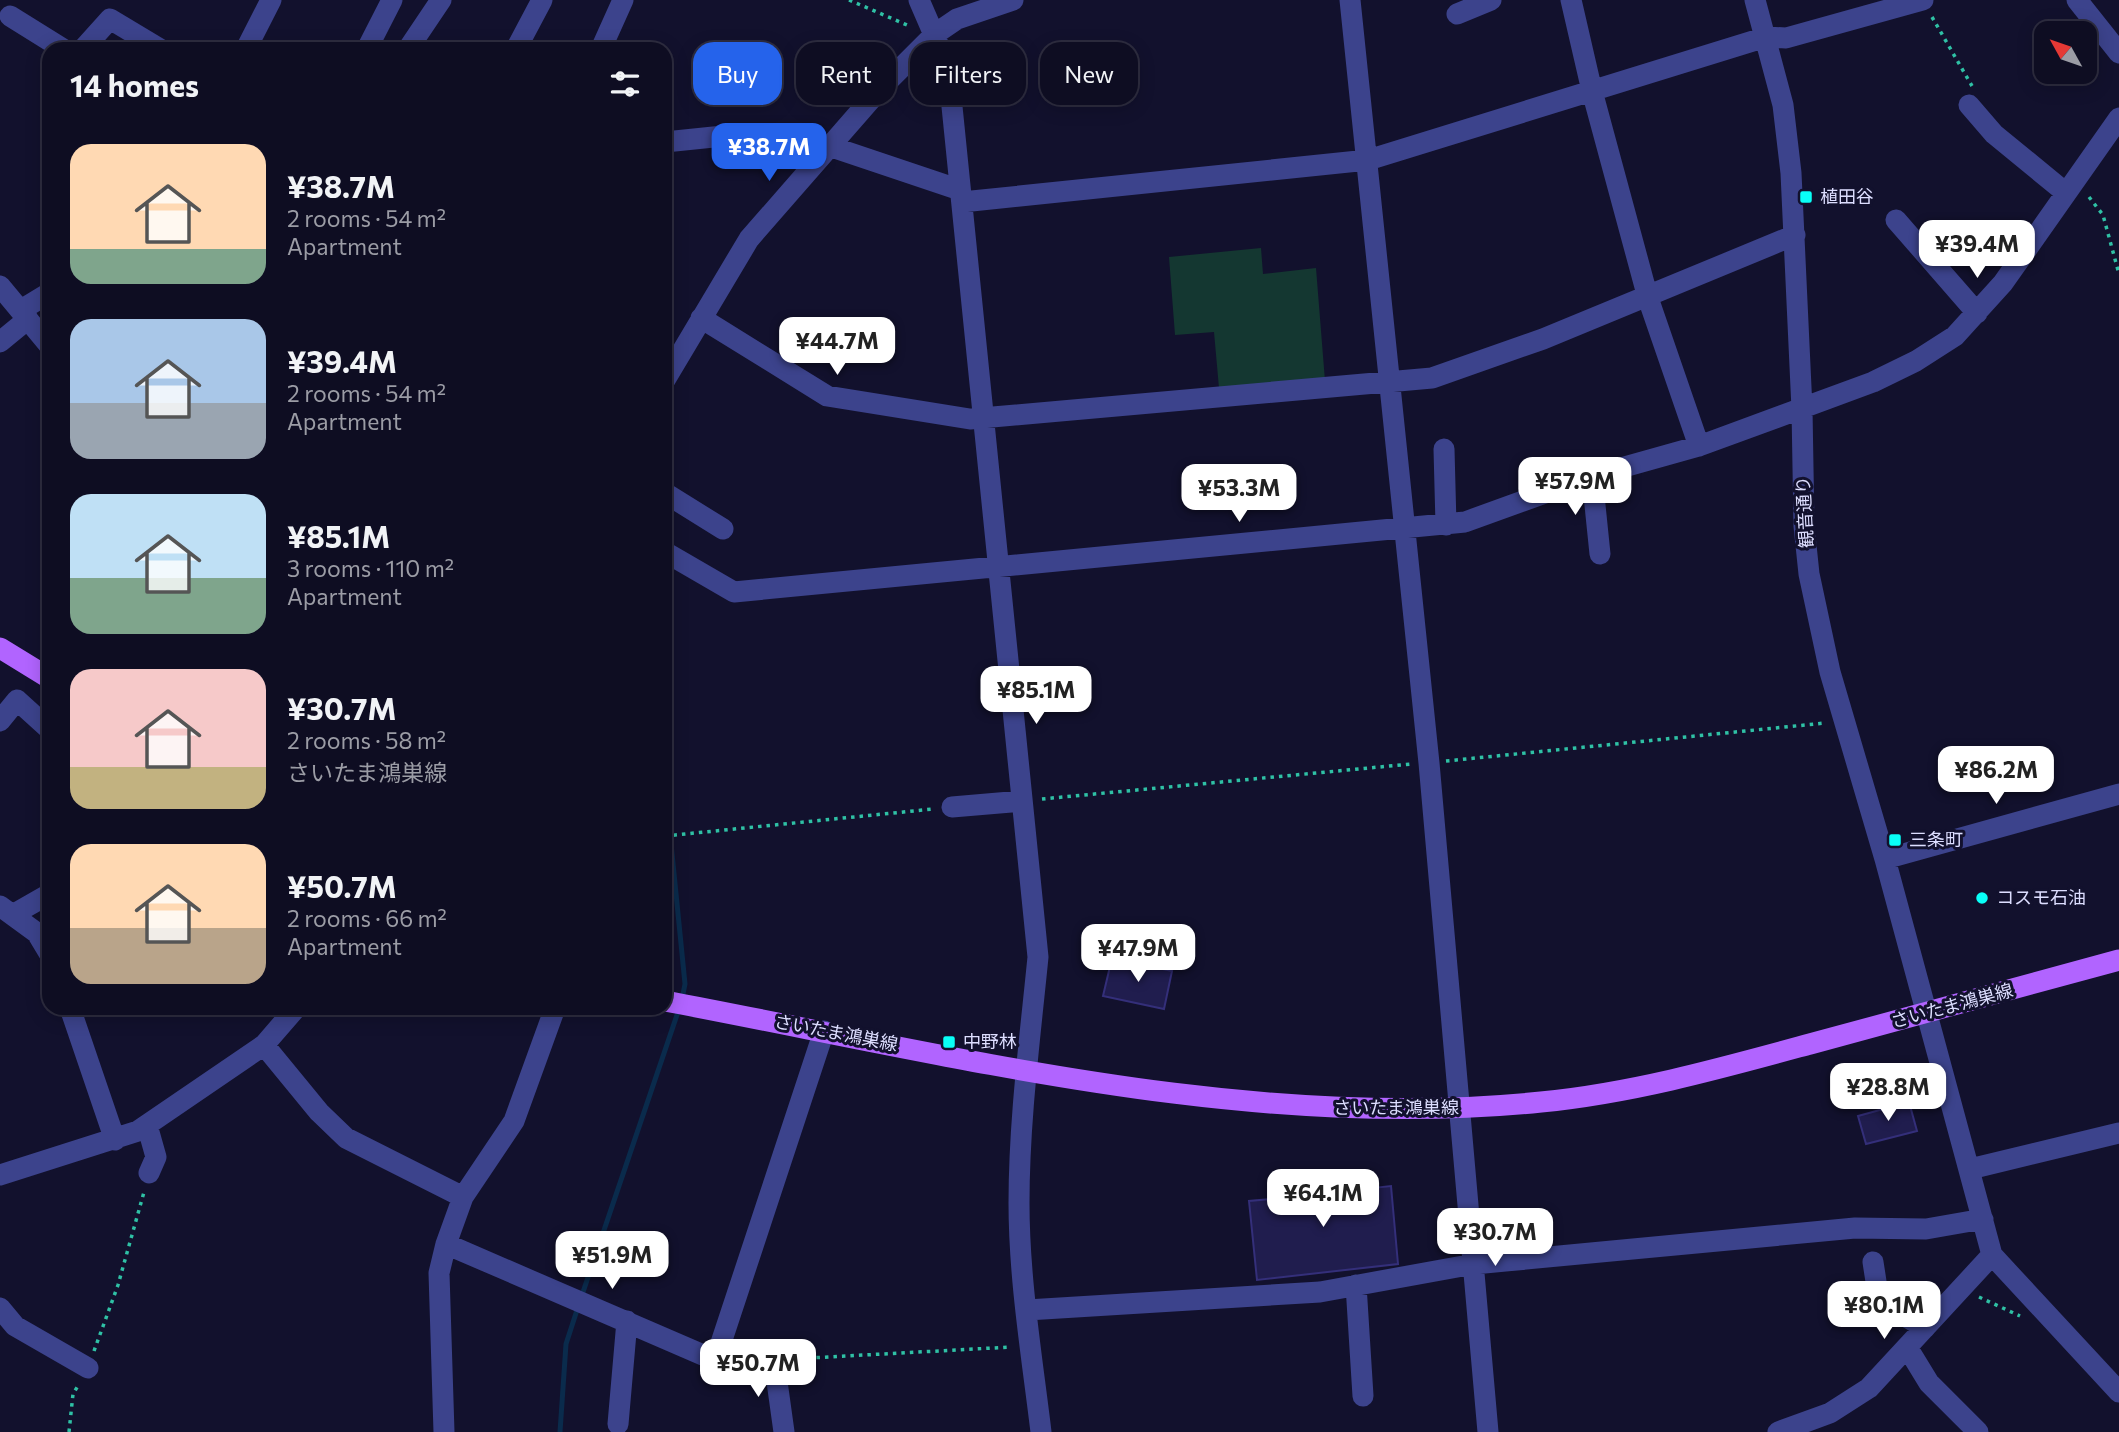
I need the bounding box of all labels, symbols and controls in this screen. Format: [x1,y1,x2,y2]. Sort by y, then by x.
north arrow [2034,21,2096,84]
map controls [2034,21,2097,84]
chip: Buy [693,42,782,105]
chip: Rent [796,42,896,105]
chip: Filters [910,42,1026,105]
chip: New [1040,42,1138,105]
icon: filters [606,65,644,103]
text: 14 homes [70,66,199,103]
pin: ¥38.7M [712,124,826,183]
text: ¥38.7M [728,132,810,160]
text: ¥38.7M [287,167,395,204]
icon: home [126,172,210,256]
place label: 植田谷 [1820,185,1874,207]
marker: 植田谷 [1798,189,1814,205]
text: 2 rooms · 54 m² [287,204,446,232]
pin: ¥39.4M [1920,220,2034,280]
text: ¥39.4M [1935,229,2019,257]
text: Apartment [287,232,402,260]
pin: ¥44.7M [780,318,894,377]
text: ¥44.7M [795,326,879,354]
text: ¥39.4M [287,342,397,379]
icon: home [126,347,210,431]
text: 2 rooms · 54 m² [287,379,446,407]
text: Apartment [287,407,402,435]
pin: ¥57.9M [1518,458,1632,517]
pin: ¥53.3M [1182,464,1296,524]
text: ¥57.9M [1534,466,1616,494]
text: ¥53.3M [1197,473,1281,501]
street label: 観音通り [1791,476,1817,549]
text: ¥85.1M [287,517,390,554]
icon: home [126,522,210,606]
text: 3 rooms · 110 m² [287,554,454,582]
text: Apartment [287,582,402,610]
pin: ¥85.1M [979,666,1093,726]
text: ¥85.1M [997,675,1076,703]
text: ¥30.7M [287,689,396,726]
icon: home [126,697,210,781]
text: 2 rooms · 58 m² [287,726,446,754]
pin: ¥86.2M [1939,746,2053,806]
text: ¥86.2M [1954,755,2038,783]
text: さいたま鴻巣線 [287,758,447,786]
place label: 三条町 [1909,828,1963,850]
marker: 三条町 [1887,832,1903,848]
text: ¥50.7M [287,867,397,904]
icon: home [126,872,210,956]
place label: コスモ石油 [1996,886,2086,908]
marker: コスモ石油 [1974,890,1990,906]
text: 2 rooms · 66 m² [287,904,447,932]
pin: ¥47.9M [1081,925,1195,984]
text: Apartment [287,932,402,960]
text: ¥47.9M [1097,933,1179,961]
street label: さいたま鴻巣線 [1888,978,2015,1032]
street label: さいたま鴻巣線 [773,1009,900,1055]
place label: 中野林 [963,1030,1017,1052]
marker: 中野林 [941,1034,957,1050]
pin: ¥28.8M [1831,1064,1945,1123]
text: ¥28.8M [1846,1072,1930,1100]
street label: さいたま鴻巣線 [1333,1096,1459,1118]
pin: ¥64.1M [1266,1170,1380,1229]
text: ¥64.1M [1283,1178,1363,1206]
pin: ¥30.7M [1438,1208,1552,1268]
text: ¥30.7M [1453,1217,1537,1245]
pin: ¥51.9M [555,1232,669,1291]
text: ¥51.9M [572,1240,652,1268]
pin: ¥80.1M [1827,1282,1941,1341]
text: ¥80.1M [1844,1290,1924,1318]
pin: ¥50.7M [701,1340,815,1399]
text: ¥50.7M [716,1348,800,1376]

